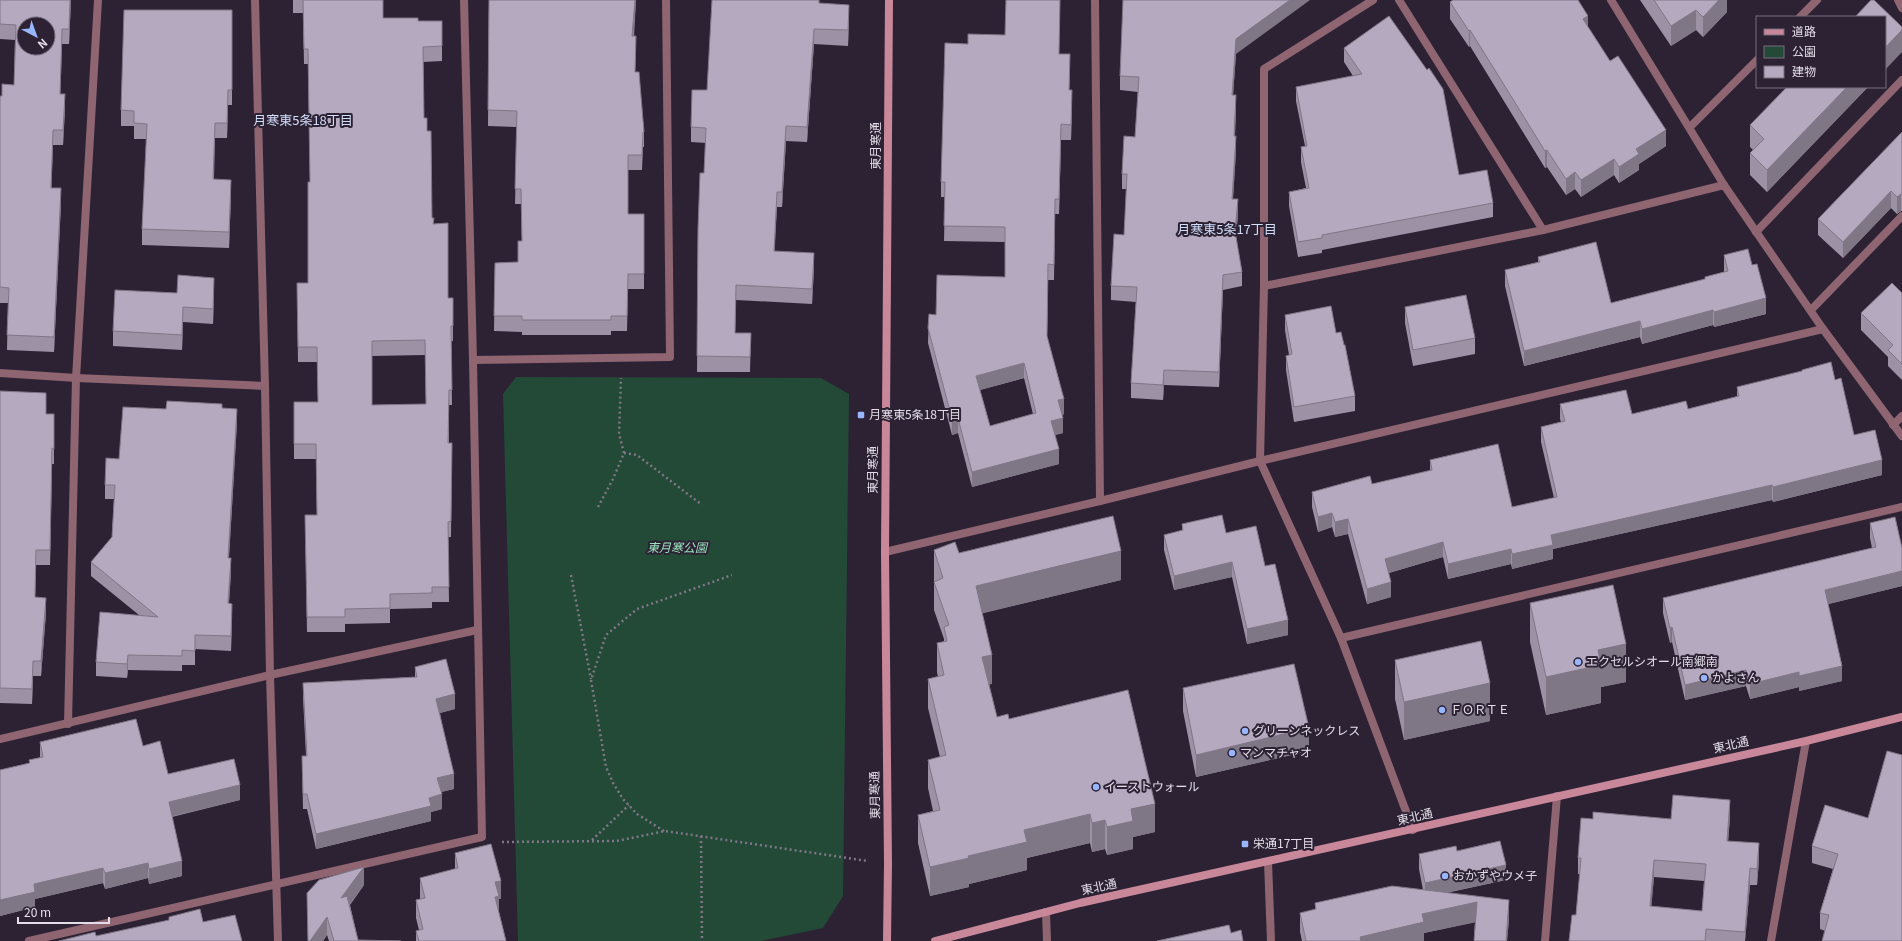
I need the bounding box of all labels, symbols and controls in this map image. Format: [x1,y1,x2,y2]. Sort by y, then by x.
north arrow [16,16,56,56]
legend [1756,16,1886,88]
text: 道路 [1792,22,1816,39]
text: N [35,36,52,53]
text: 公園 [1792,42,1816,59]
text: 建物 [1792,62,1816,79]
district label: 月寒東5条18丁目 [253,110,353,129]
street label: 東月寒通 [866,122,883,170]
district label: 月寒東5条17丁目 [1177,219,1277,238]
place label: 月寒東5条18丁目 [869,405,961,422]
marker: 月寒東5条18丁目 [856,410,866,420]
street label: 東月寒通 [863,446,880,494]
park label: 東月寒公園 [647,538,709,555]
place label: エクセルシオール南郷南 [1586,652,1718,669]
marker: エクセルシオール南郷南 [1573,657,1583,667]
place label: かよさん [1712,668,1759,685]
marker: かよさん [1699,673,1709,683]
place label: ＦＯＲＴＥ [1450,700,1510,717]
marker: ＦＯＲＴＥ [1437,705,1447,715]
place label: グリーンネックレス [1253,721,1360,738]
marker: グリーンネックレス [1240,726,1250,736]
street label: 東北通 [1711,731,1750,756]
place label: マンマチャオ [1240,743,1312,760]
marker: マンマチャオ [1227,748,1237,758]
street label: 東月寒通 [865,771,882,819]
place label: イーストウォール [1104,777,1199,794]
marker: イーストウォール [1091,782,1101,792]
street label: 東北通 [1395,803,1434,828]
place label: 栄通17丁目 [1253,834,1314,851]
marker: 栄通17丁目 [1240,839,1250,849]
place label: おかずやウメ子 [1453,866,1537,883]
marker: おかずやウメ子 [1440,871,1450,881]
street label: 東北通 [1079,873,1118,898]
scale bar [18,899,109,925]
text: 20 m [24,903,51,920]

